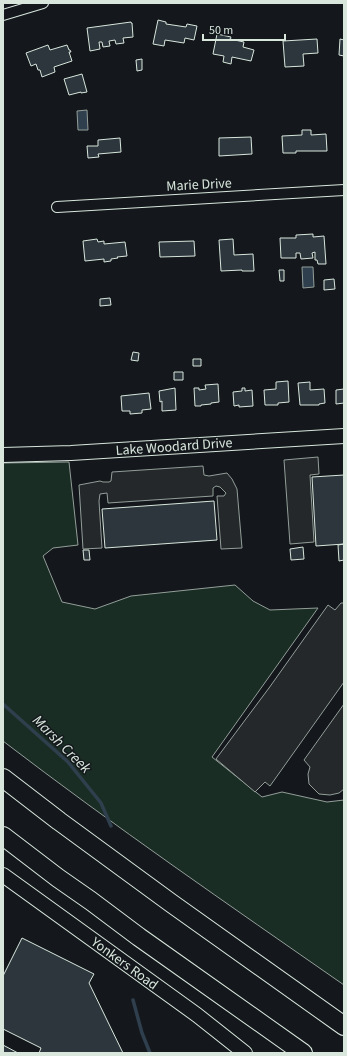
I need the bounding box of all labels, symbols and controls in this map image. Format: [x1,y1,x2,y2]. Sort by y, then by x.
scale bar [203,16,285,42]
text: 50 m [209,22,233,39]
street label: Marie Drive [166,173,232,197]
street label: Lake Woodard Drive [115,433,233,461]
water label: Marsh Creek [28,710,96,779]
street label: Yonkers Road [86,932,162,995]

